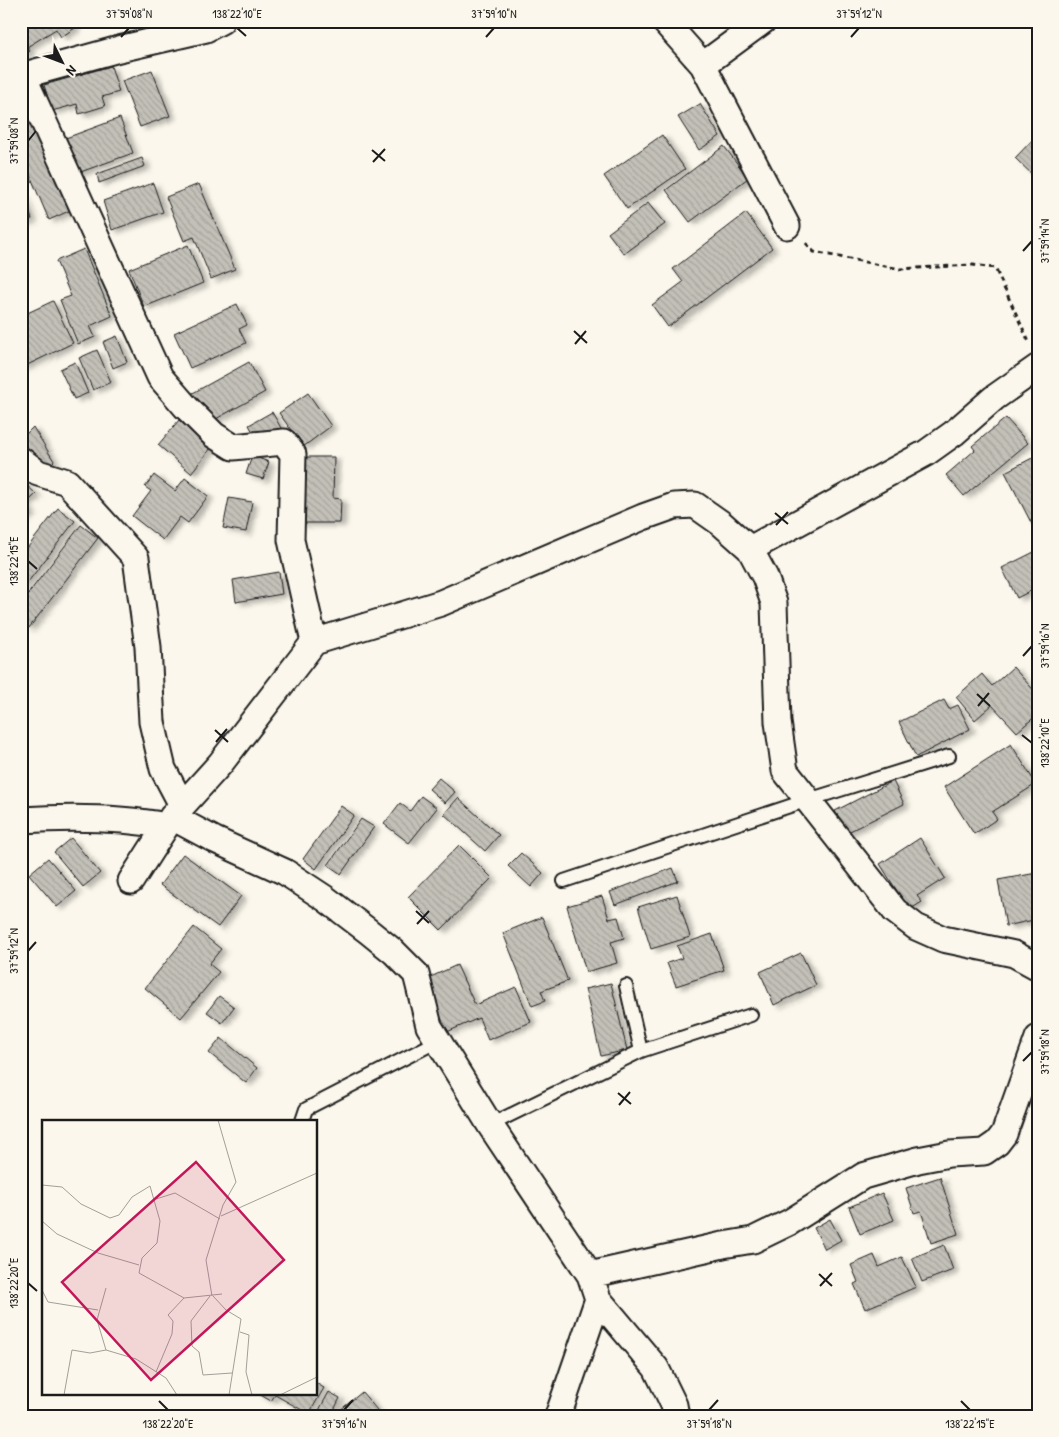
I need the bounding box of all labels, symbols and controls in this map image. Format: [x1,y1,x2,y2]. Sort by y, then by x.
text: 37°59'08"N [106,5,152,22]
text: 138°22'10"E [212,5,262,22]
text: 37°59'10"N [471,5,517,22]
text: 37°59'12"N [836,5,882,22]
north arrow [38,38,88,88]
text: N [62,62,82,81]
text: 37°59'08"N [5,118,22,164]
text: 37°59'14"N [1036,219,1053,263]
text: 138°22'15"E [5,536,22,586]
text: 37°59'16"N [1036,624,1053,668]
text: 138°22'10"E [1036,718,1053,768]
text: 37°59'12"N [5,928,22,974]
text: 37°59'18"N [1036,1029,1053,1075]
inset map [42,1120,318,1394]
text: 138°22'20"E [5,1257,22,1308]
text: 138°22'20"E [143,1415,194,1432]
text: 37°59'16"N [322,1415,366,1432]
text: 37°59'18"N [686,1415,732,1432]
text: 138°22'15"E [945,1415,995,1432]

